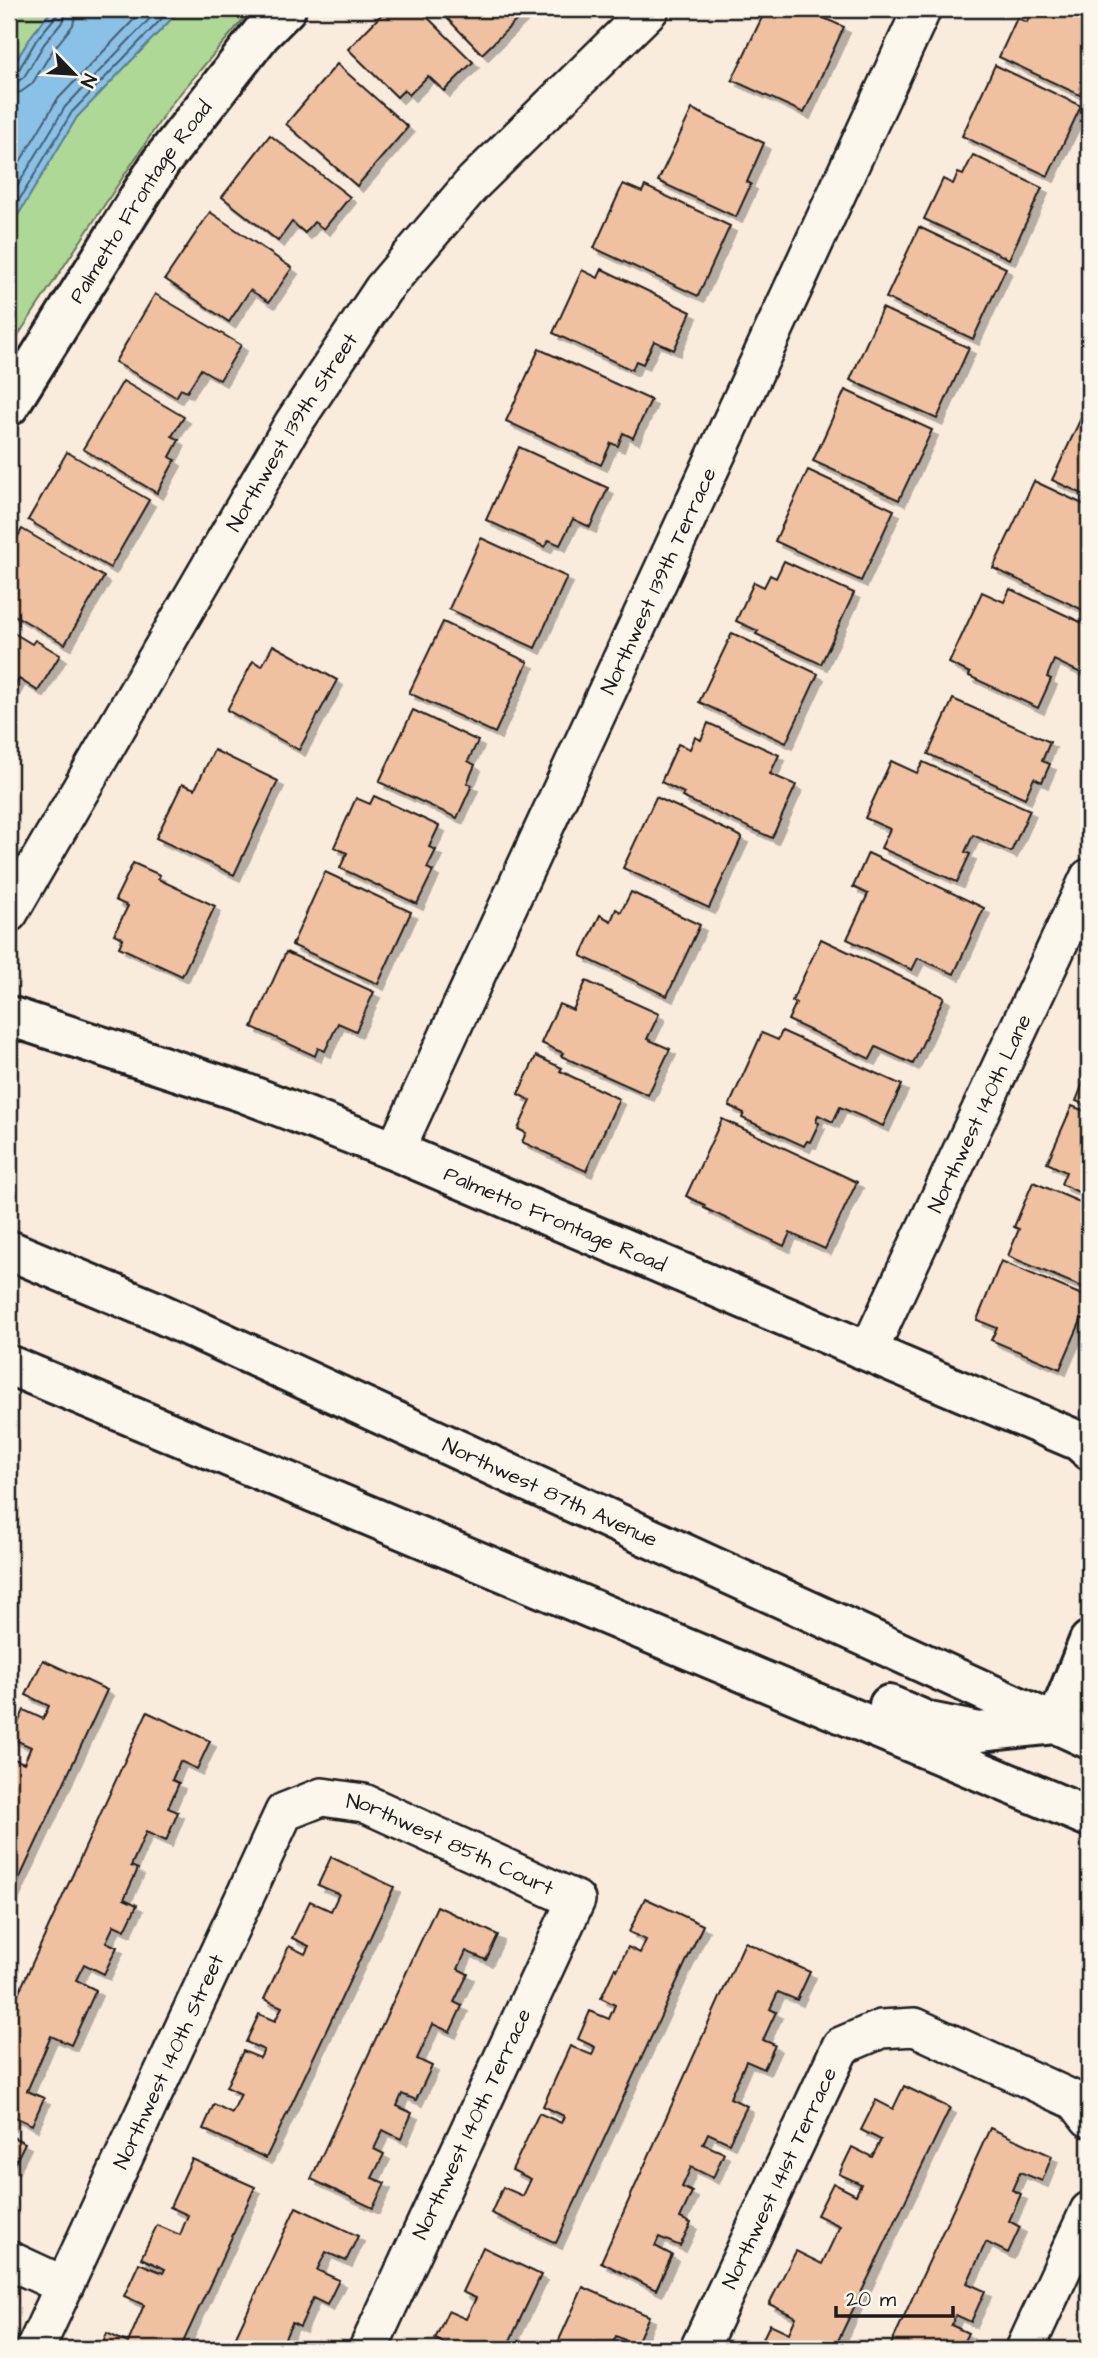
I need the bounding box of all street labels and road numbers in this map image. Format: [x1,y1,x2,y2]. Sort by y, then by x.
street label: Palmetto Frontage Road [62,94,219,309]
street label: Northwest 139th Street [219,327,365,537]
street label: Northwest 139th Terrace [593,463,723,699]
street label: Northwest 140th Lane [920,1009,1038,1217]
street label: Palmetto Frontage Road [440,1159,671,1279]
street label: Northwest 87th Avenue [438,1430,662,1554]
street label: Northwest 85th Court [345,1786,559,1903]
street label: Northwest 140th Street [106,1949,231,2174]
street label: Northwest 140th Terrace [406,2004,538,2244]
street label: Northwest 141st Terrace [715,2062,844,2293]

